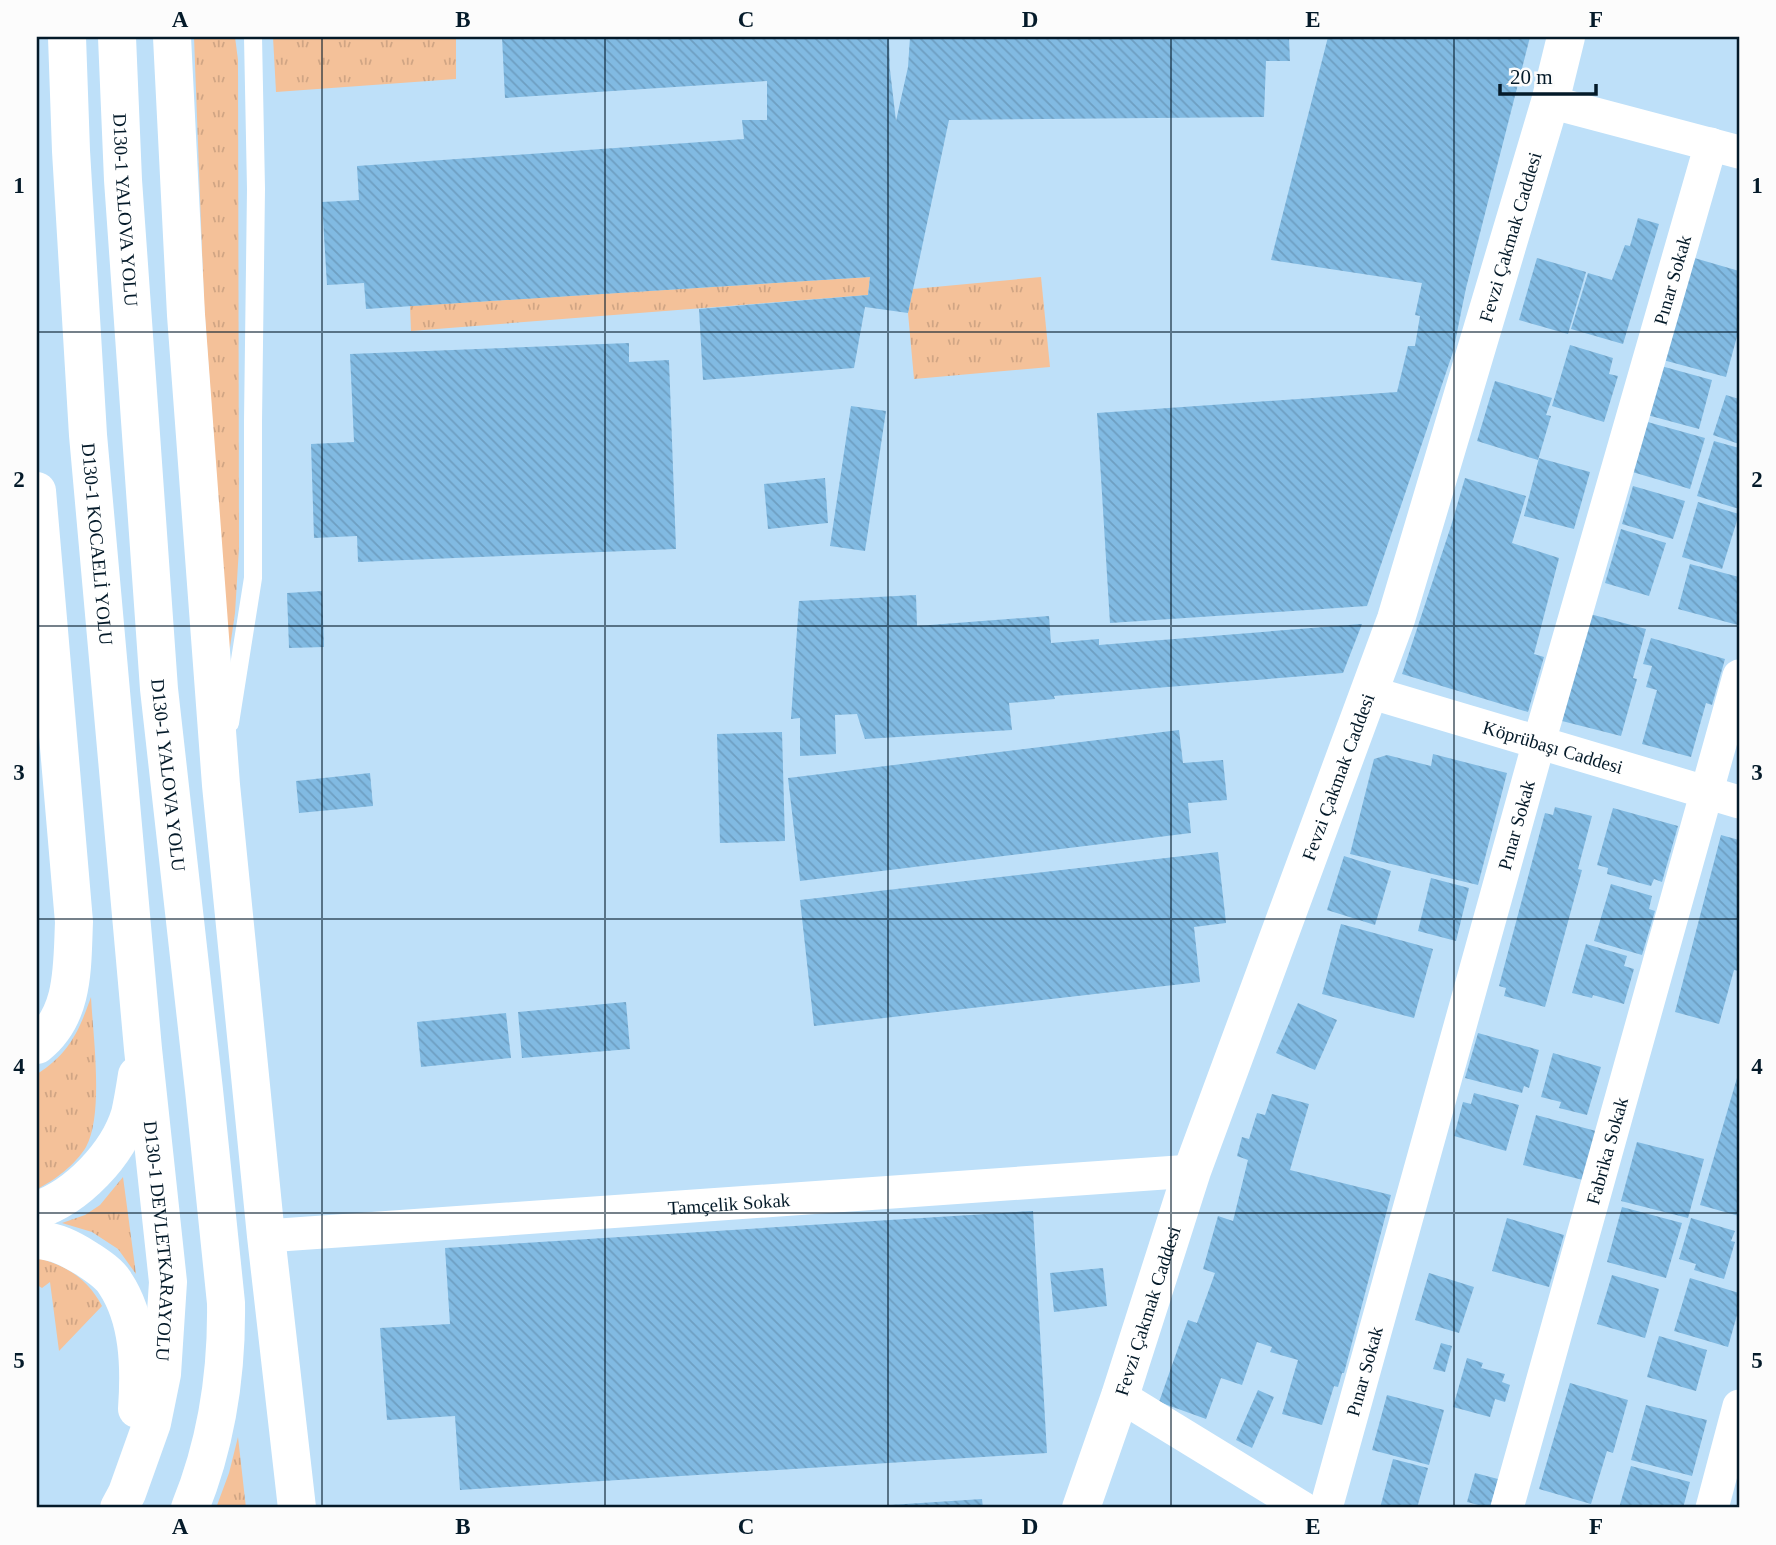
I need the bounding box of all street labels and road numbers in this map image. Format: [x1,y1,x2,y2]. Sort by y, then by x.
street label: D130-1 YALOVA YOLU [110,113,142,307]
street label: Fevzi Çakmak Caddesi [1475,149,1545,324]
street label: Pınar Sokak [1649,232,1695,327]
street label: D130-1 KOCAELİ YOLU [78,442,117,646]
street label: D130-1 YALOVA YOLU [148,678,190,873]
street label: Fevzi Çakmak Caddesi [1297,691,1378,863]
street label: Köprübaşı Caddesi [1480,716,1626,777]
street label: Pınar Sokak [1493,777,1539,872]
street label: Fabrika Sokak [1582,1094,1632,1207]
street label: D130-1 DEVLETKARAYOLU [140,1120,179,1362]
street label: Tamçelik Sokak [667,1189,791,1218]
street label: Fevzi Çakmak Caddesi [1110,1224,1184,1398]
street label: Pınar Sokak [1342,1323,1387,1419]

